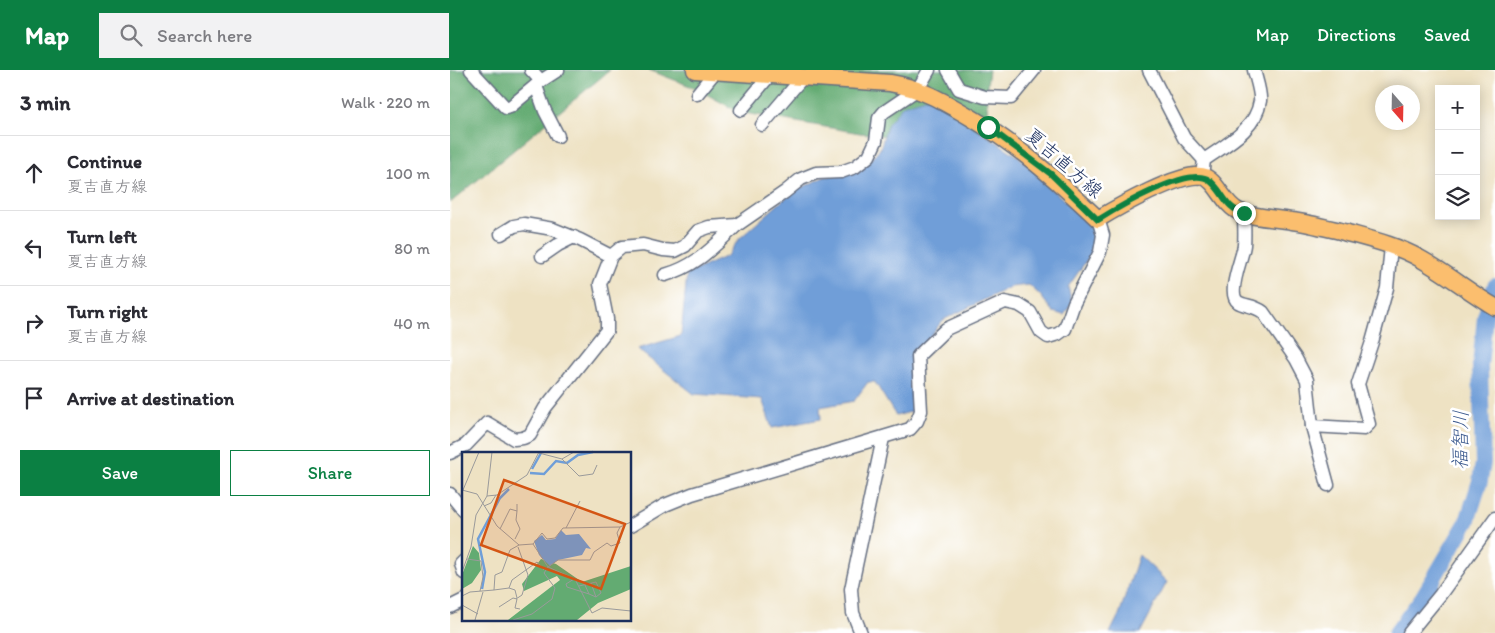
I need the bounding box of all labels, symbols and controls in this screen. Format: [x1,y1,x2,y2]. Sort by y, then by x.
search box [99,13,449,58]
text: Map [25,21,69,50]
icon: search [117,21,145,49]
text: Search here [157,24,252,47]
text: Map [1256,24,1289,46]
text: Directions [1317,24,1396,46]
text: Saved [1424,24,1470,46]
north arrow [1375,85,1420,130]
map controls [1435,85,1480,220]
button: + [1435,85,1480,130]
text: 3 min [20,90,70,115]
text: Walk · 220 m [341,93,430,112]
route start [977,116,1000,139]
street label: 夏吉直方線 [1021,123,1107,203]
button: − [1435,130,1480,175]
text: Continue [67,150,142,173]
icon: ahead [20,159,48,187]
text: 100 m [386,164,430,183]
button: layers [1435,175,1480,220]
text: 夏吉直方線 [67,177,147,196]
route end [1233,202,1256,225]
text: Turn left [67,225,137,248]
icon: left [20,234,48,262]
text: 80 m [394,239,430,258]
text: 夏吉直方線 [67,252,147,271]
text: Turn right [67,300,148,323]
icon: right [20,309,48,337]
text: 40 m [393,314,430,333]
text: 夏吉直方線 [67,327,147,346]
icon: arrive [20,384,48,412]
text: Arrive at destination [67,387,234,410]
water label: 福智川 [1447,410,1473,470]
button: Save [20,450,220,496]
button: Share [230,450,430,496]
inset map [462,452,631,620]

